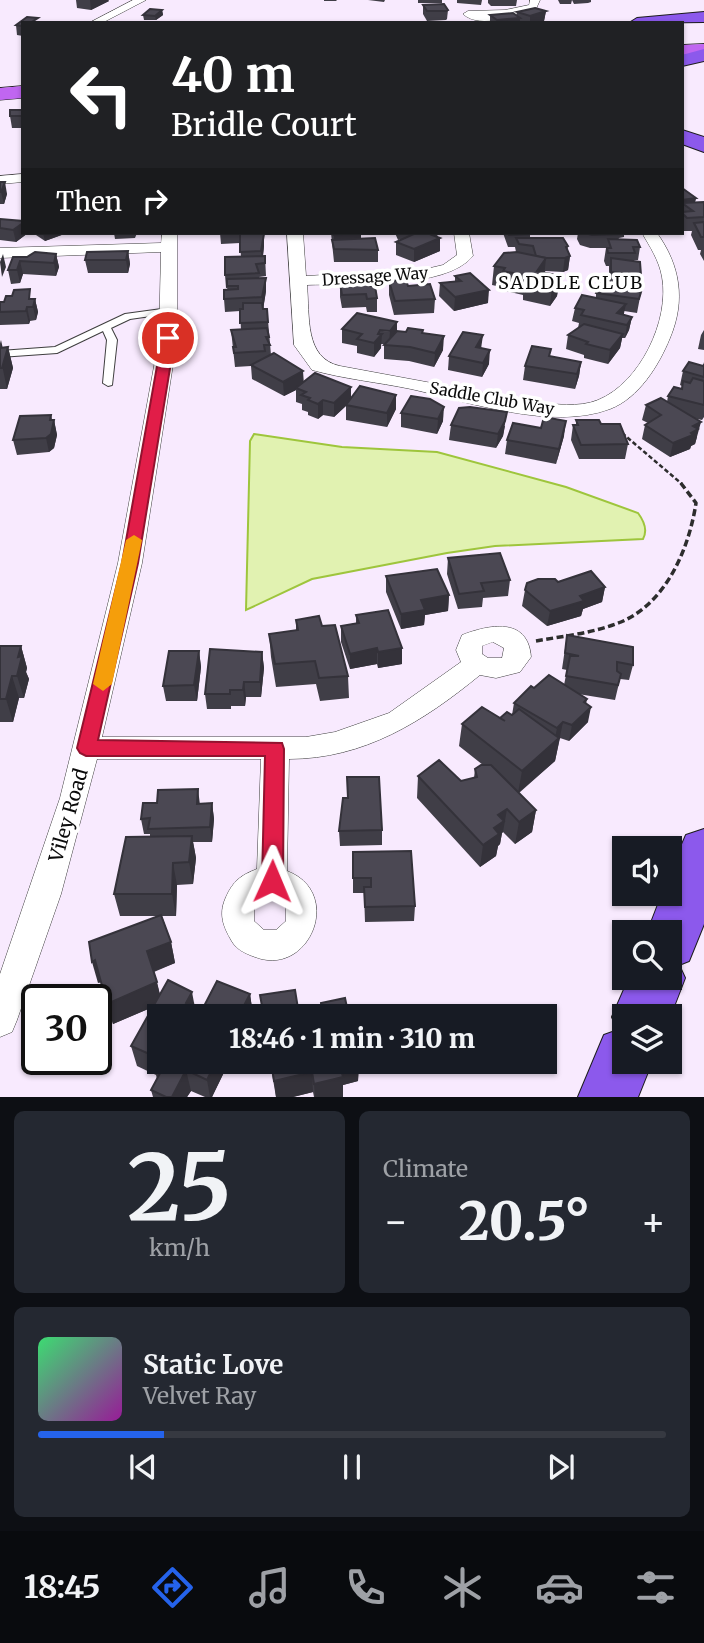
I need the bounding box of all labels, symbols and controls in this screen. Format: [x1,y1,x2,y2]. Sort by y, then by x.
text: 40 m [171,44,295,105]
icon: left [56,49,147,140]
text: Bridle Court [171,105,357,145]
icon: right [136,182,174,220]
text: Then [56,185,122,218]
street label: Dressage Way [321,262,429,290]
district label: SADDLE CLUB [498,271,644,294]
pin [138,308,198,368]
icon: arrive [149,319,187,357]
street label: Saddle Club Way [428,377,557,419]
street label: Viley Road [43,765,93,865]
map controls [612,836,682,1074]
button: sound [612,836,682,906]
position arrow [235,844,309,918]
button: search [612,920,682,990]
speed limit sign: 30 [21,984,112,1075]
button: layers [612,1004,682,1074]
text: 18:46 · 1 min · 310 m [229,1022,475,1055]
text: 25 [127,1130,232,1245]
text: Climate [383,1154,468,1183]
text: 20.5° [459,1189,590,1254]
text: − [383,1198,408,1245]
text: + [641,1198,666,1245]
text: km/h [149,1233,210,1262]
text: Static Love [143,1348,283,1381]
text: Velvet Ray [143,1381,256,1410]
icon: previous [124,1448,162,1486]
icon: pause [333,1448,371,1486]
icon: next [542,1448,580,1486]
icon: directions [148,1563,197,1612]
icon: music [245,1563,294,1612]
icon: phone [341,1563,390,1612]
icon: climate [438,1563,487,1612]
icon: car [535,1563,584,1612]
icon: filters [631,1563,680,1612]
text: 18:45 [24,1567,100,1607]

